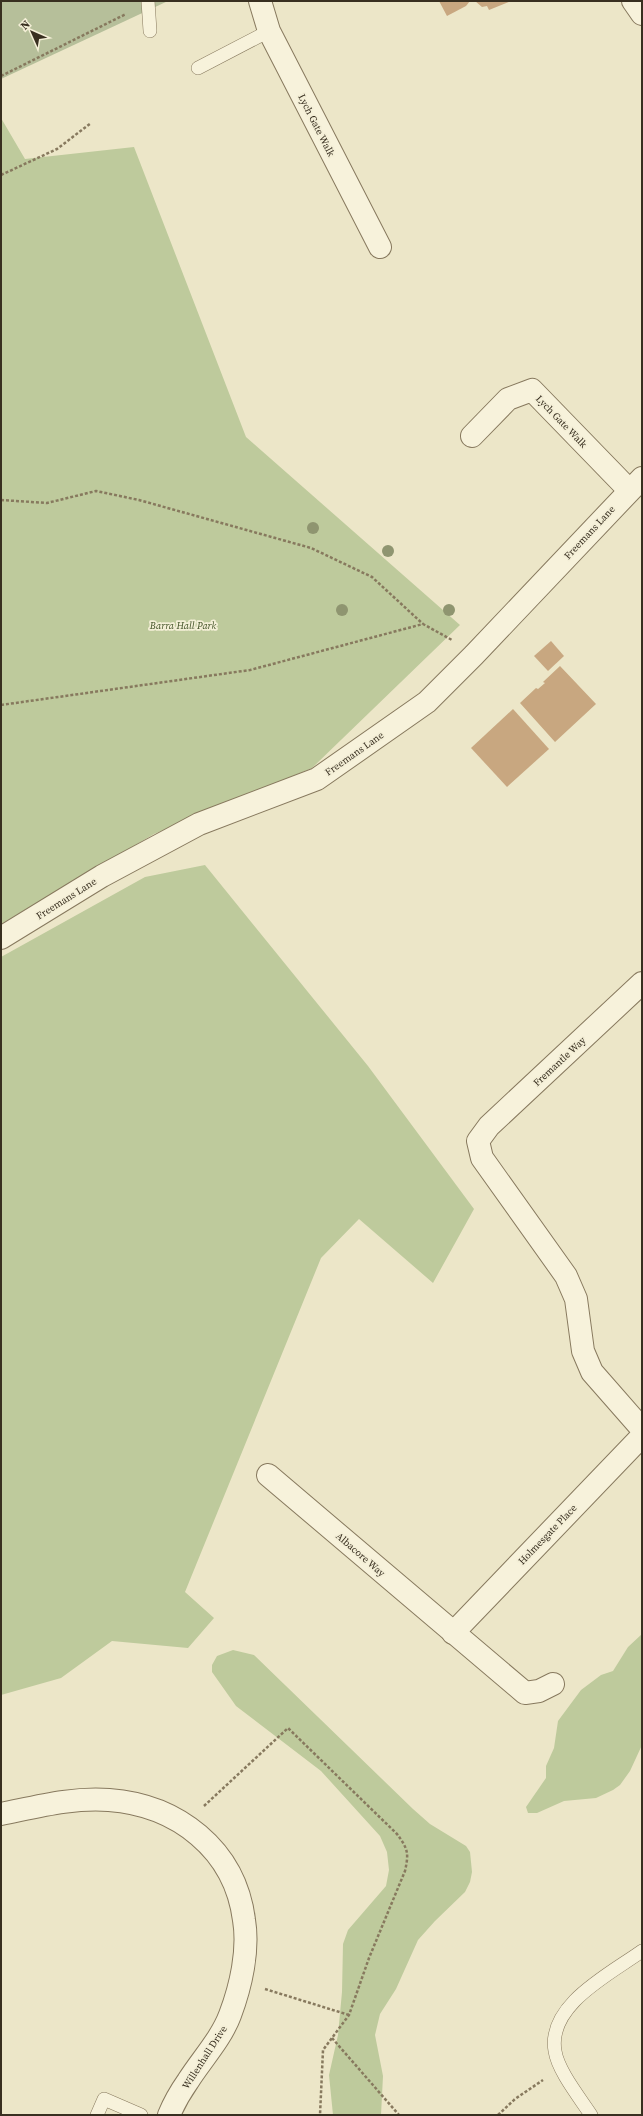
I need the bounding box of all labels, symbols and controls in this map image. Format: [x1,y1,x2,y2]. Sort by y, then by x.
north arrow [12,12,52,52]
text: N [17,17,33,33]
street label: Lych Gate Walk [295,92,338,159]
street label: Lych Gate Walk [533,392,590,451]
street label: Freemans Lane [561,503,618,562]
park label: Barra Hall Park [149,619,216,632]
street label: Freemans Lane [322,728,386,778]
street label: Freemans Lane [34,875,99,922]
street label: Fremantle Way [530,1033,589,1089]
street label: Holmesgate Place [515,1501,580,1567]
street label: Albacore Way [333,1529,389,1580]
street label: Willenhall Drive [179,2023,230,2091]

